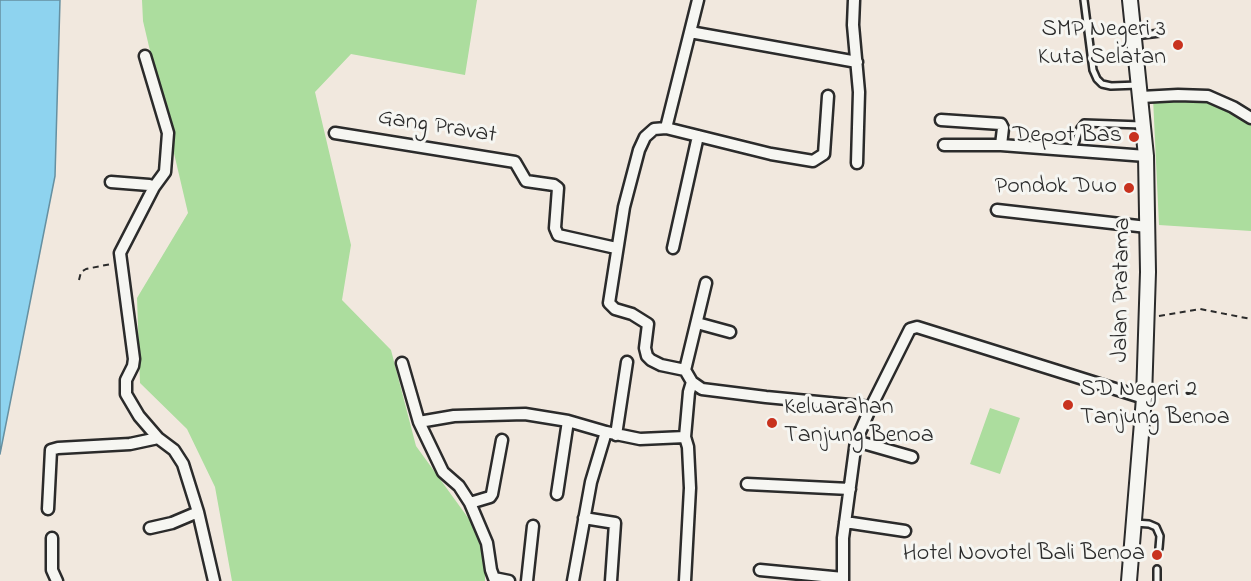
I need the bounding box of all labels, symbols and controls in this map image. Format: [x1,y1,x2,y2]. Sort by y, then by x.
place label: SMP Negeri 3 Kuta Selatan [1038,17,1166,73]
marker: SMP Negeri 3 Kuta Selatan [1171,38,1185,52]
street label: Gang Pravat [376,104,498,152]
place label: Depot Bas [1013,123,1122,151]
marker: Depot Bas [1127,130,1141,144]
place label: Pondok Duo [995,174,1117,202]
marker: Pondok Duo [1122,181,1136,195]
street label: Jalan Pratama [1107,217,1139,363]
place label: SD Negeri 2 Tanjung Benoa [1080,377,1230,433]
place label: Keluarahan Tanjung Benoa [784,395,934,451]
marker: SD Negeri 2 Tanjung Benoa [1061,398,1075,412]
marker: Keluarahan Tanjung Benoa [765,416,779,430]
place label: Hotel Novotel Bali Benoa [903,541,1145,569]
marker: Hotel Novotel Bali Benoa [1150,548,1164,562]

